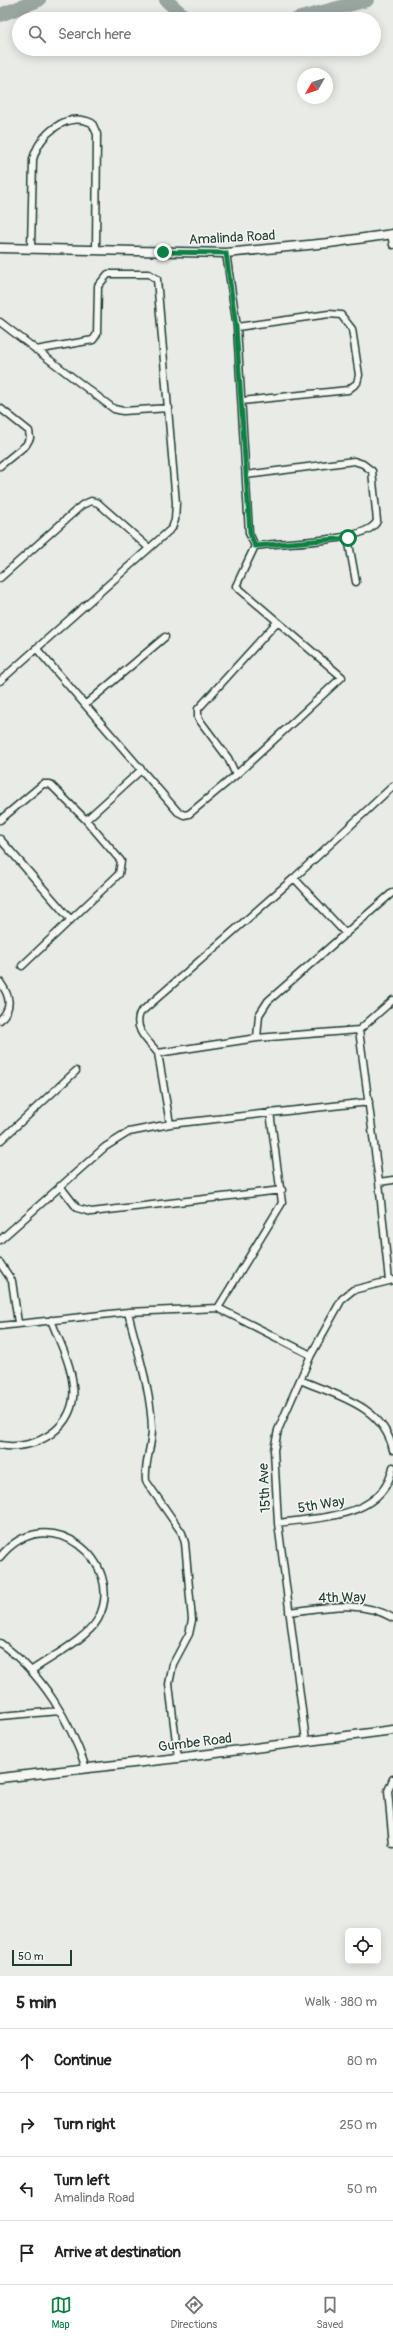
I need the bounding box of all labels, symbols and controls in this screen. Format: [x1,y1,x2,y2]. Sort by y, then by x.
search box [12,12,381,56]
icon: search [26,23,48,45]
text: Search here [58,25,131,44]
north arrow [297,68,333,104]
street label: Amalinda Road [188,227,276,248]
route end [154,243,172,261]
route start [339,529,357,547]
street label: 15th Ave [255,1463,274,1513]
street label: 5th Way [296,1492,346,1517]
street label: 4th Way [318,1589,366,1606]
street label: Gumbe Road [157,1730,233,1755]
map controls [345,1928,381,1964]
button: locate [345,1928,381,1964]
scale bar [12,1948,72,1967]
text: 50 m [18,1950,44,1963]
text: 5 min [16,1992,56,2013]
text: Walk · 380 m [304,1994,377,2010]
icon: ahead [16,2050,38,2072]
text: Continue [54,2051,112,2070]
text: 80 m [347,2053,377,2069]
icon: right [16,2114,38,2136]
text: Turn right [54,2115,115,2134]
text: 250 m [339,2117,377,2133]
text: Turn left [54,2171,110,2190]
icon: left [16,2178,38,2200]
text: 50 m [347,2181,377,2197]
text: Amalinda Road [54,2190,135,2206]
icon: arrive [16,2242,38,2264]
text: Arrive at destination [54,2243,181,2262]
tab: Map [50,2294,72,2331]
tab: Directions [171,2294,217,2331]
tab: Saved [316,2294,343,2331]

